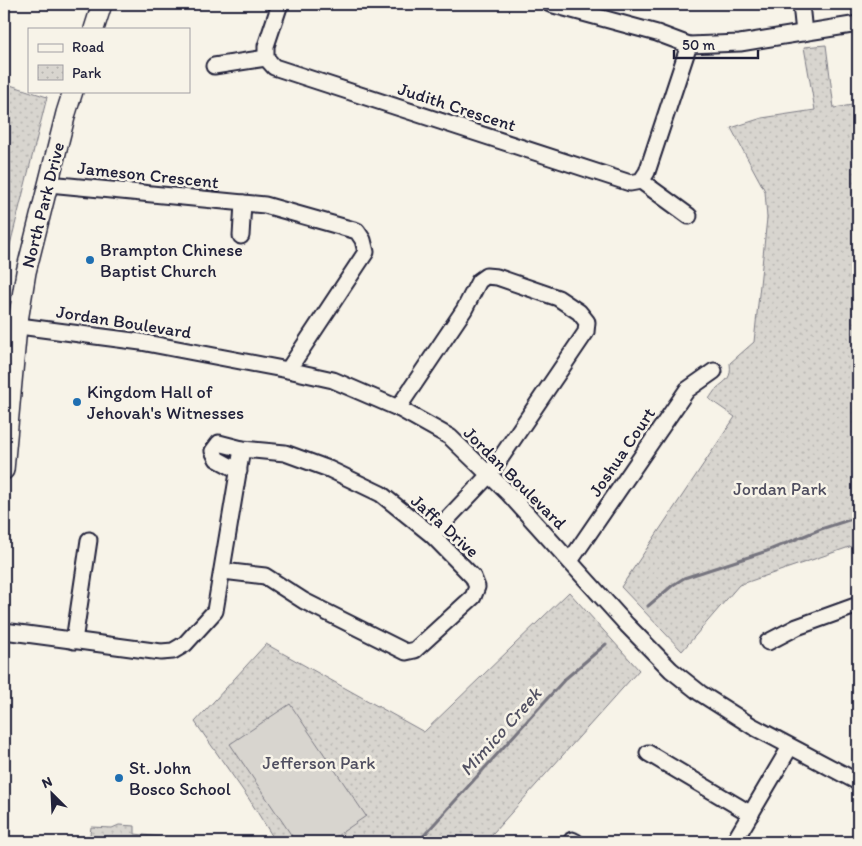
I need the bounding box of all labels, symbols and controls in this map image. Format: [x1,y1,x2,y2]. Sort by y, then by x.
legend [28,28,190,92]
scale bar [674,28,758,60]
text: 50 m [682,36,715,54]
text: Road [72,38,105,56]
text: Park [72,64,102,82]
street label: Judith Crescent [395,78,519,137]
street label: North Park Drive [17,140,69,270]
street label: Jameson Crescent [76,157,220,193]
place label: Brampton Chinese Baptist Church [100,239,243,282]
marker: Brampton Chinese Baptist Church [84,254,96,266]
street label: Jordan Boulevard [55,300,193,344]
place label: Kingdom Hall of Jehovah's Witnesses [87,381,244,424]
marker: Kingdom Hall of Jehovah's Witnesses [71,396,83,408]
street label: Joshua Court [584,403,660,501]
street label: Jordan Boulevard [459,422,571,534]
park label: Jordan Park [733,478,827,500]
street label: Jaffa Drive [406,490,484,562]
water label: Mimico Creek [455,682,547,780]
park label: Jefferson Park [262,752,376,774]
place label: St. John Bosco School [129,757,231,800]
north arrow [28,768,78,818]
marker: St. John Bosco School [113,772,125,784]
text: N [39,773,55,792]

